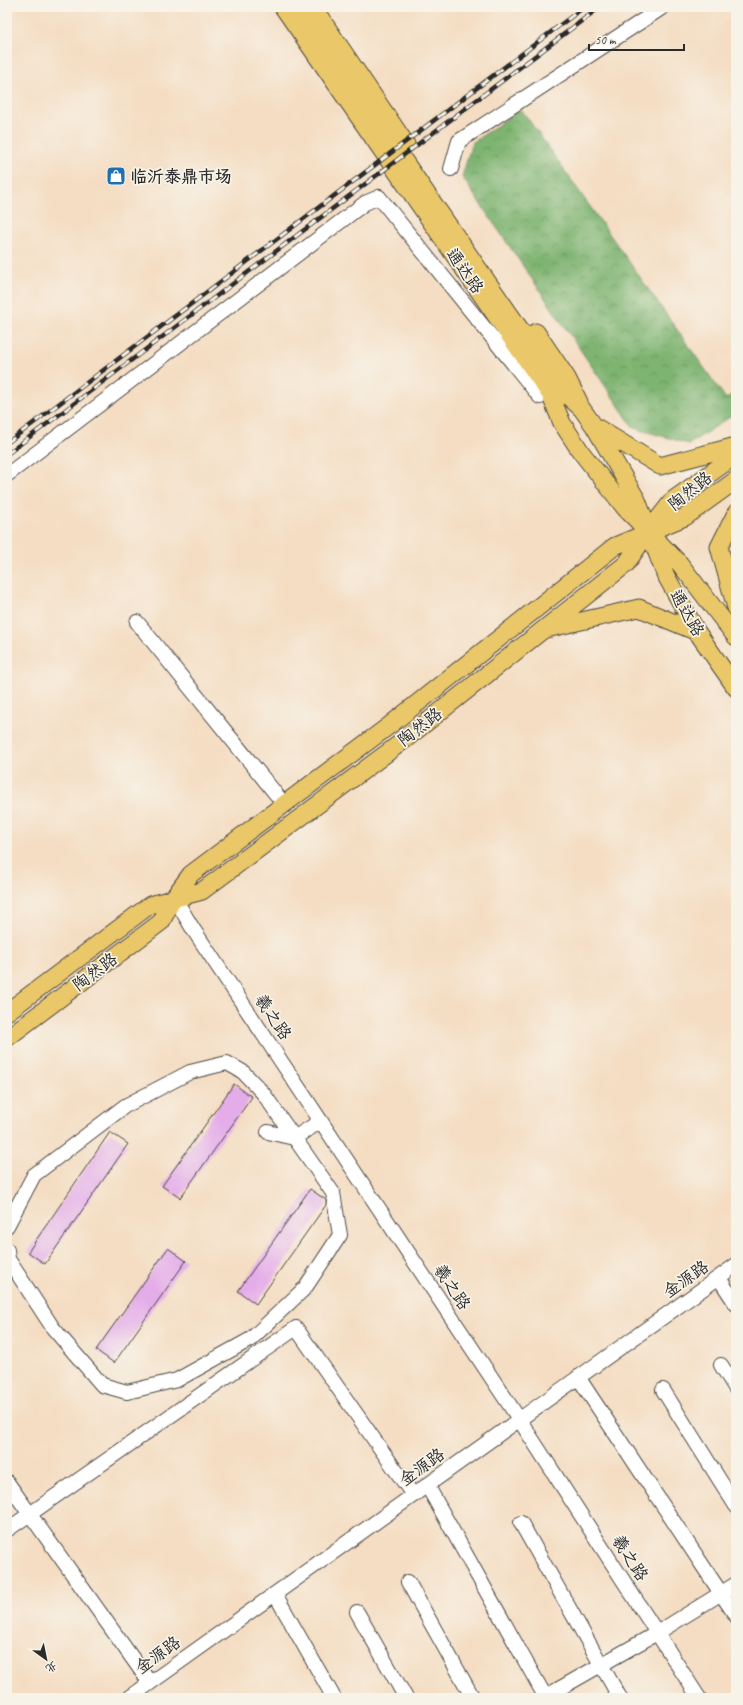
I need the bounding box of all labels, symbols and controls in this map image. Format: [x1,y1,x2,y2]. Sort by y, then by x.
scale bar [589,26,684,52]
text: 50 m [595,32,617,48]
shop icon: 临沂泰鼎市场 [105,165,127,187]
place label: 临沂泰鼎市场 [130,166,232,187]
street label: 通达路 [442,244,488,298]
street label: 陶然路 [664,467,716,515]
street label: 通达路 [665,586,709,640]
street label: 陶然路 [393,703,447,751]
street label: 陶然路 [68,948,122,996]
street label: 羲之路 [250,990,296,1044]
street label: 金源路 [659,1256,713,1302]
street label: 羲之路 [429,1260,475,1314]
street label: 金源路 [395,1444,449,1490]
street label: 羲之路 [607,1531,653,1585]
street label: 金源路 [131,1632,185,1678]
north arrow [26,1639,66,1679]
text: 北 [43,1659,60,1676]

